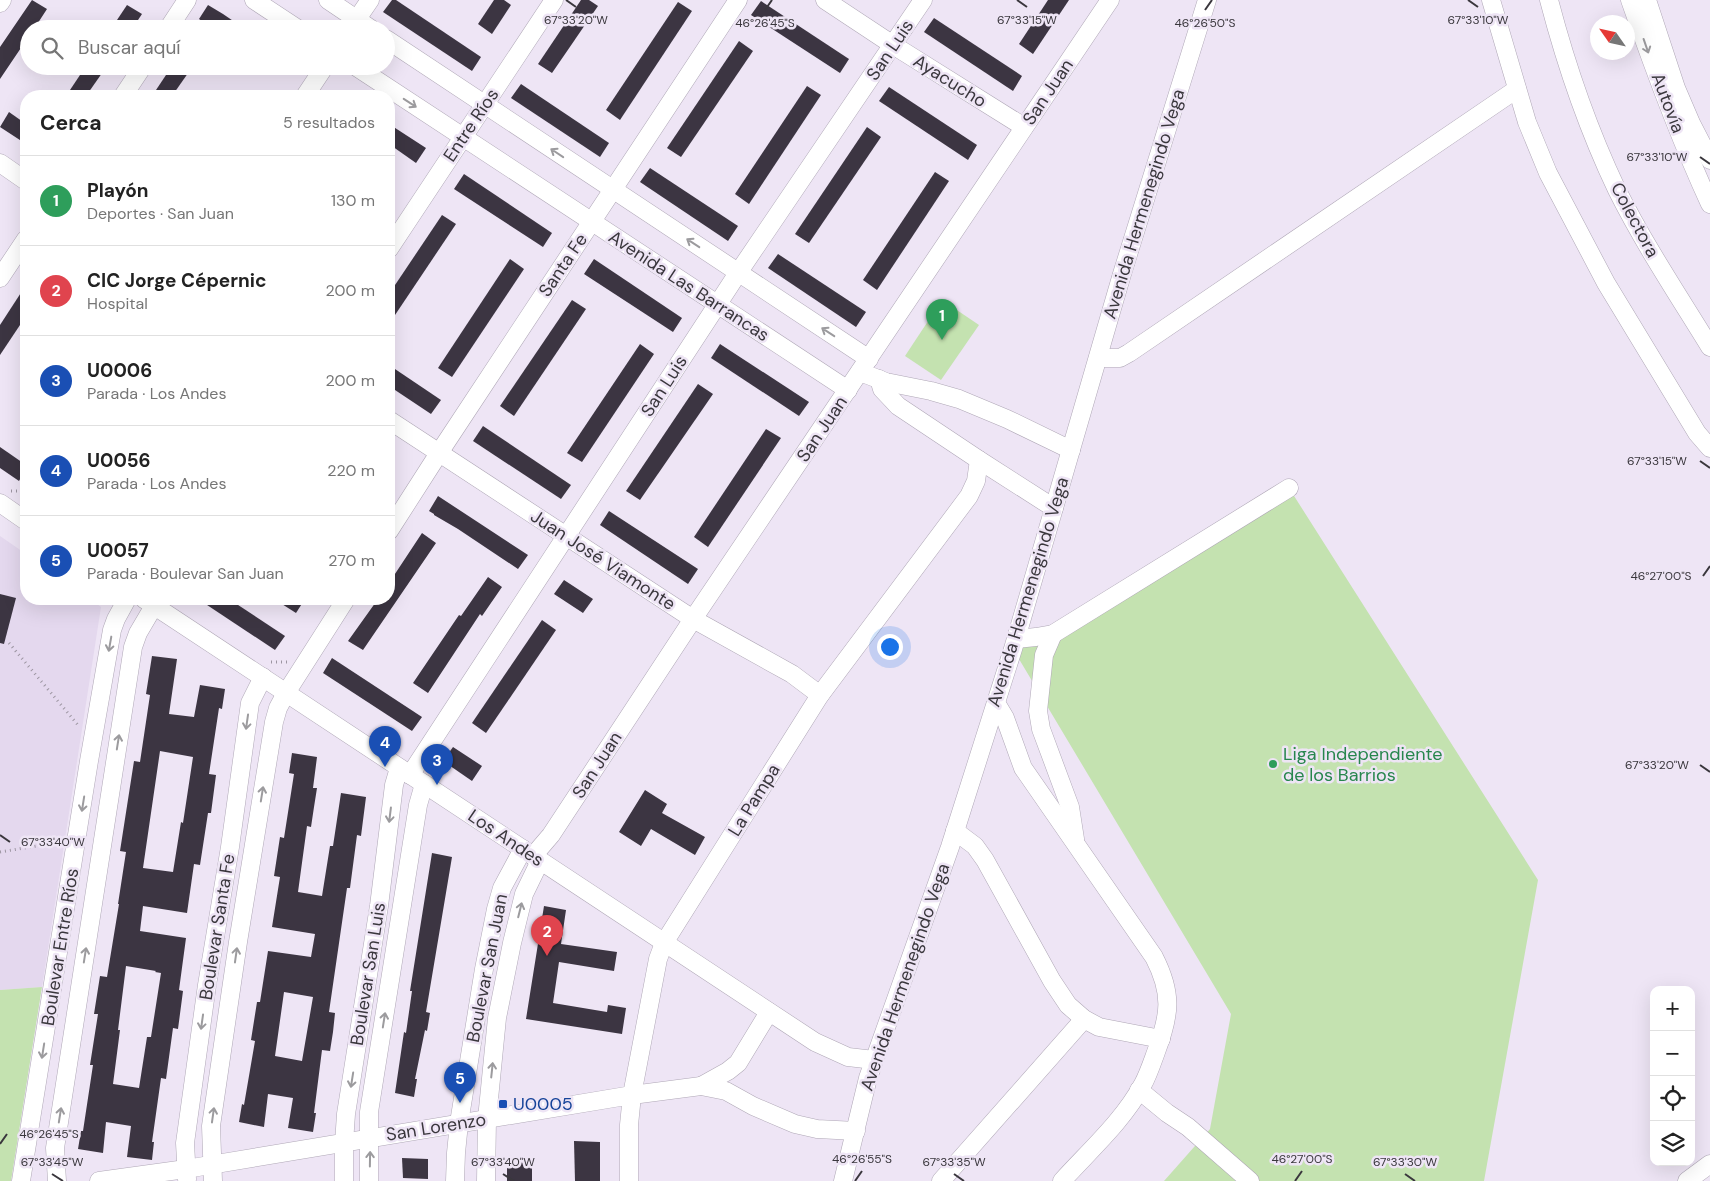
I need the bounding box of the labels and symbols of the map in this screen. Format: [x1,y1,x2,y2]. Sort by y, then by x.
text: 67°33'20"W [544,12,608,28]
text: 67°33'15"W [997,12,1057,28]
text: 67°33'10"W [1448,12,1509,28]
text: 46°26'45"S [735,15,795,31]
street label: San Luis [861,15,919,85]
text: 46°26'50"S [1175,15,1235,31]
north arrow [1590,15,1635,60]
one-way arrow [1642,38,1651,53]
street label: Ayacucho [909,49,991,113]
street label: San Juan [1017,54,1079,130]
street label: Autovía [1646,70,1690,136]
street label: Entre Ríos [438,84,504,166]
street label: Avenida Hermenegindo Vega [1098,86,1190,322]
one-way arrow [403,97,417,108]
one-way arrow [550,148,564,158]
text: 67°33'10"W [1627,149,1688,165]
street label: Colectora [1605,178,1665,262]
street label: Avenida Las Barrancas [604,225,774,347]
street label: Santa Fe [533,229,593,301]
one-way arrow [686,238,700,248]
pin: 1 [926,299,958,340]
one-way arrow [822,327,836,337]
street label: San Luis [635,351,693,421]
street label: San Juan [791,391,853,467]
text: 67°33'15"W [1627,453,1687,469]
street label: Avenida Hermenegindo Vega [982,474,1074,710]
street label: Juan José Viamonte [526,504,680,616]
text: 46°27'00"S [1630,568,1692,584]
your location [877,634,903,660]
one-way arrow [105,635,114,651]
one-way arrow [242,714,252,730]
pin: 4 [369,726,401,767]
street label: San Juan [567,727,627,803]
one-way arrow [113,735,123,751]
place label: Liga Independiente de los Barrios [1283,742,1443,787]
pin: 3 [421,744,453,785]
text: 67°33'20"W [1625,757,1689,773]
marker: Liga Independiente de los Barrios [1267,758,1279,770]
street label: La Pampa [722,759,786,841]
one-way arrow [258,787,268,803]
one-way arrow [77,796,87,812]
street label: Los Andes [463,804,549,872]
one-way arrow [385,807,395,823]
text: 67°33'40"W [21,834,85,850]
street label: Boulevar Santa Fe [194,852,240,1002]
street label: Avenida Hermenegindo Vega [855,860,955,1094]
street label: Boulevar Entre Ríos [36,866,84,1028]
street label: Boulevar San Juan [461,892,513,1044]
street label: Boulevar San Luis [345,901,391,1047]
one-way arrow [516,903,525,919]
pin: 2 [531,915,563,956]
one-way arrow [81,947,91,963]
one-way arrow [232,947,242,963]
one-way arrow [197,1013,207,1029]
one-way arrow [379,1013,389,1029]
one-way arrow [37,1042,47,1058]
pin: 5 [444,1062,476,1103]
one-way arrow [488,1062,497,1078]
one-way arrow [346,1072,356,1088]
place label: U0005 [513,1092,573,1116]
marker: U0005 [497,1098,509,1110]
street label: San Lorenzo [384,1107,488,1147]
one-way arrow [55,1108,65,1124]
one-way arrow [208,1108,218,1124]
text: 46°26'45"S [19,1126,79,1142]
text: 46°26'55"S [832,1151,892,1167]
text: 46°27'00"S [1271,1151,1333,1167]
one-way arrow [365,1152,375,1168]
text: 67°33'45"W [21,1154,84,1170]
text: 67°33'40"W [471,1154,535,1170]
text: 67°33'35"W [922,1154,986,1170]
text: 67°33'30"W [1373,1154,1438,1170]

